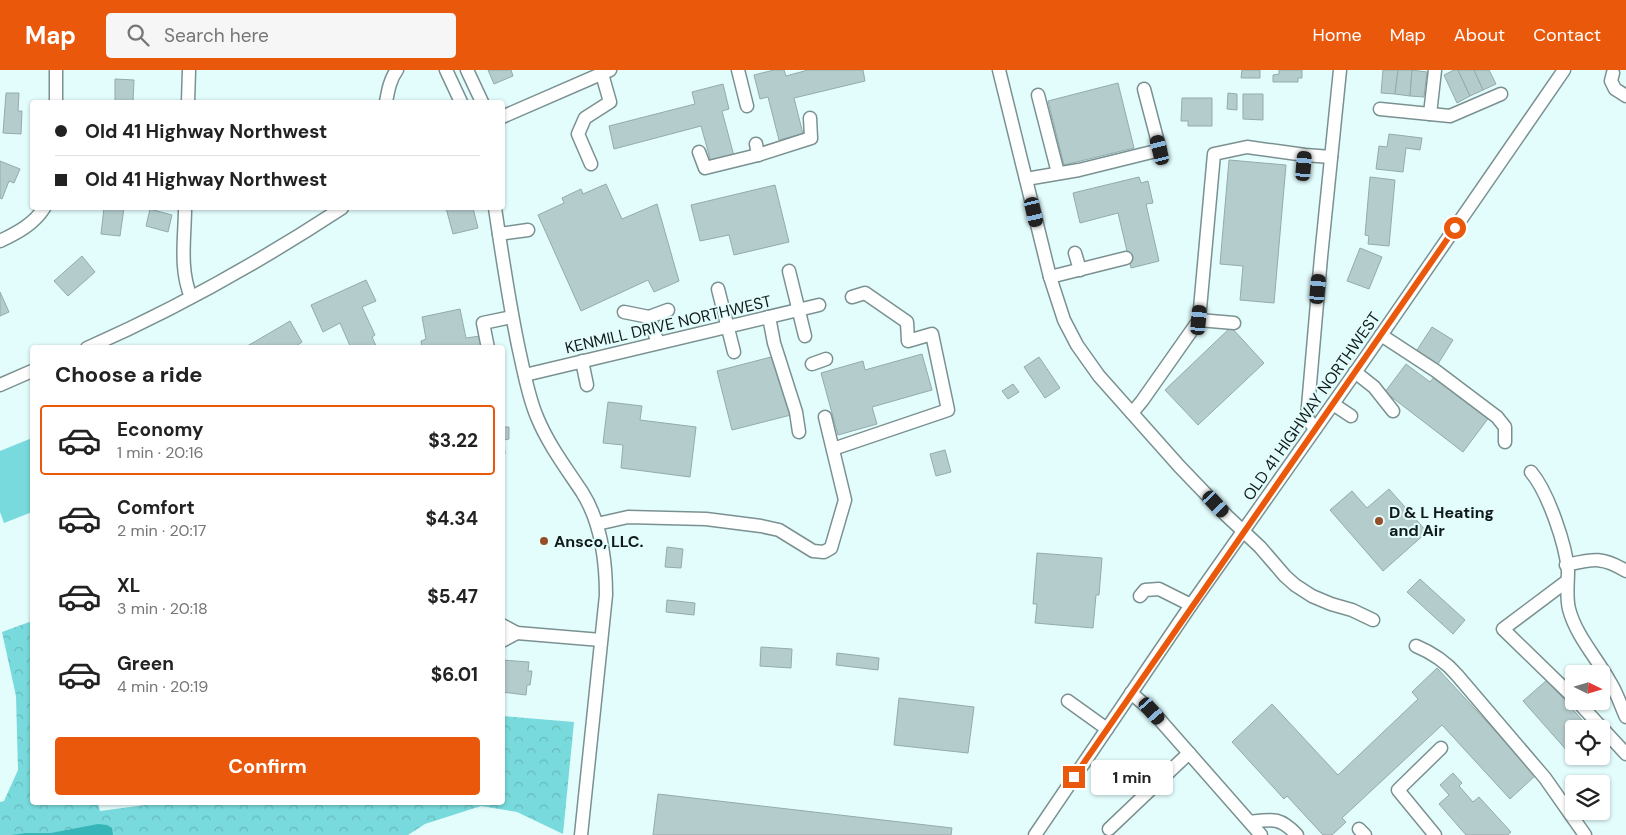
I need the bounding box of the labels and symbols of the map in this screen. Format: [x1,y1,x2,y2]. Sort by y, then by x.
car [1149,134,1170,166]
car [1295,150,1312,182]
car [1023,196,1044,228]
route start [1444,217,1466,239]
car [1309,273,1326,305]
street label: KENMILL DRIVE NORTHWEST [563,290,773,358]
car [1190,304,1207,336]
street label: OLD 41 HIGHWAY NORTHWEST [1238,308,1385,505]
car [1200,488,1231,520]
place label: D & L Heating and Air [1389,502,1494,541]
marker: D & L Heating and Air [1373,515,1385,527]
place label: Ansco, LLC. [554,531,644,552]
marker: Ansco, LLC. [538,535,550,547]
north arrow [1565,665,1610,710]
car [1136,695,1167,727]
callout: 1 min [1092,760,1174,794]
route end [1063,766,1085,788]

